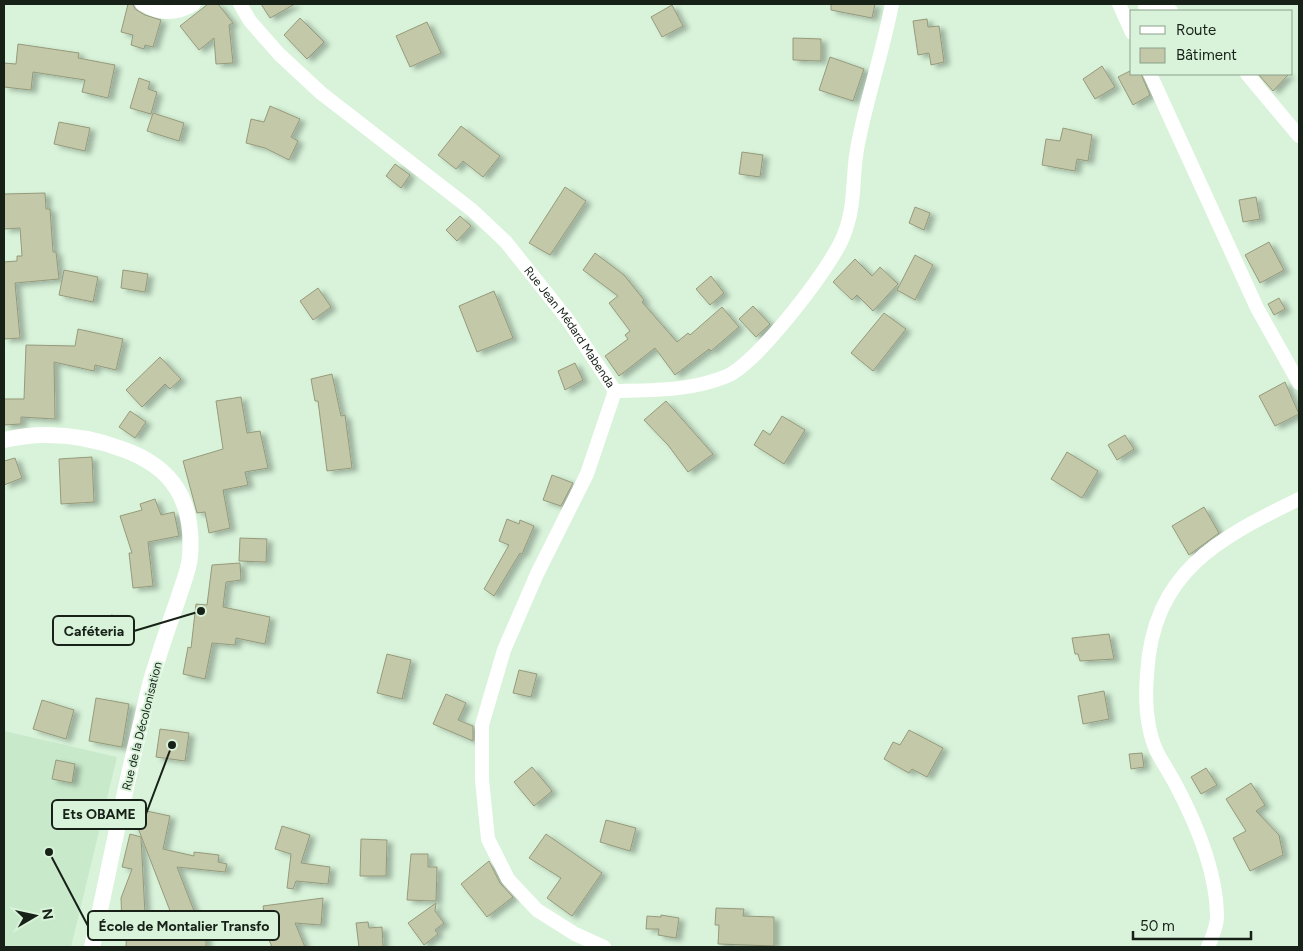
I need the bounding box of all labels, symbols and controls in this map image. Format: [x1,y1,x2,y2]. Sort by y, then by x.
legend [1130,10,1293,75]
text: Route [1176,21,1216,39]
text: Bâtiment [1176,46,1237,64]
street label: Rue Jean Médard Mabenda [521,264,618,390]
callout: Caféteria [53,616,134,645]
text: Caféteria [64,623,124,640]
street label: Rue de la Décolonisation [119,660,165,792]
callout: Ets OBAME [52,800,146,829]
text: Ets OBAME [62,806,136,823]
north arrow [10,891,60,941]
text: N [38,907,57,921]
scale bar [1133,908,1250,940]
callout: École de Montalier Transfo [88,911,279,940]
text: 50 m [1140,917,1175,935]
text: École de Montalier Transfo [99,918,269,935]

